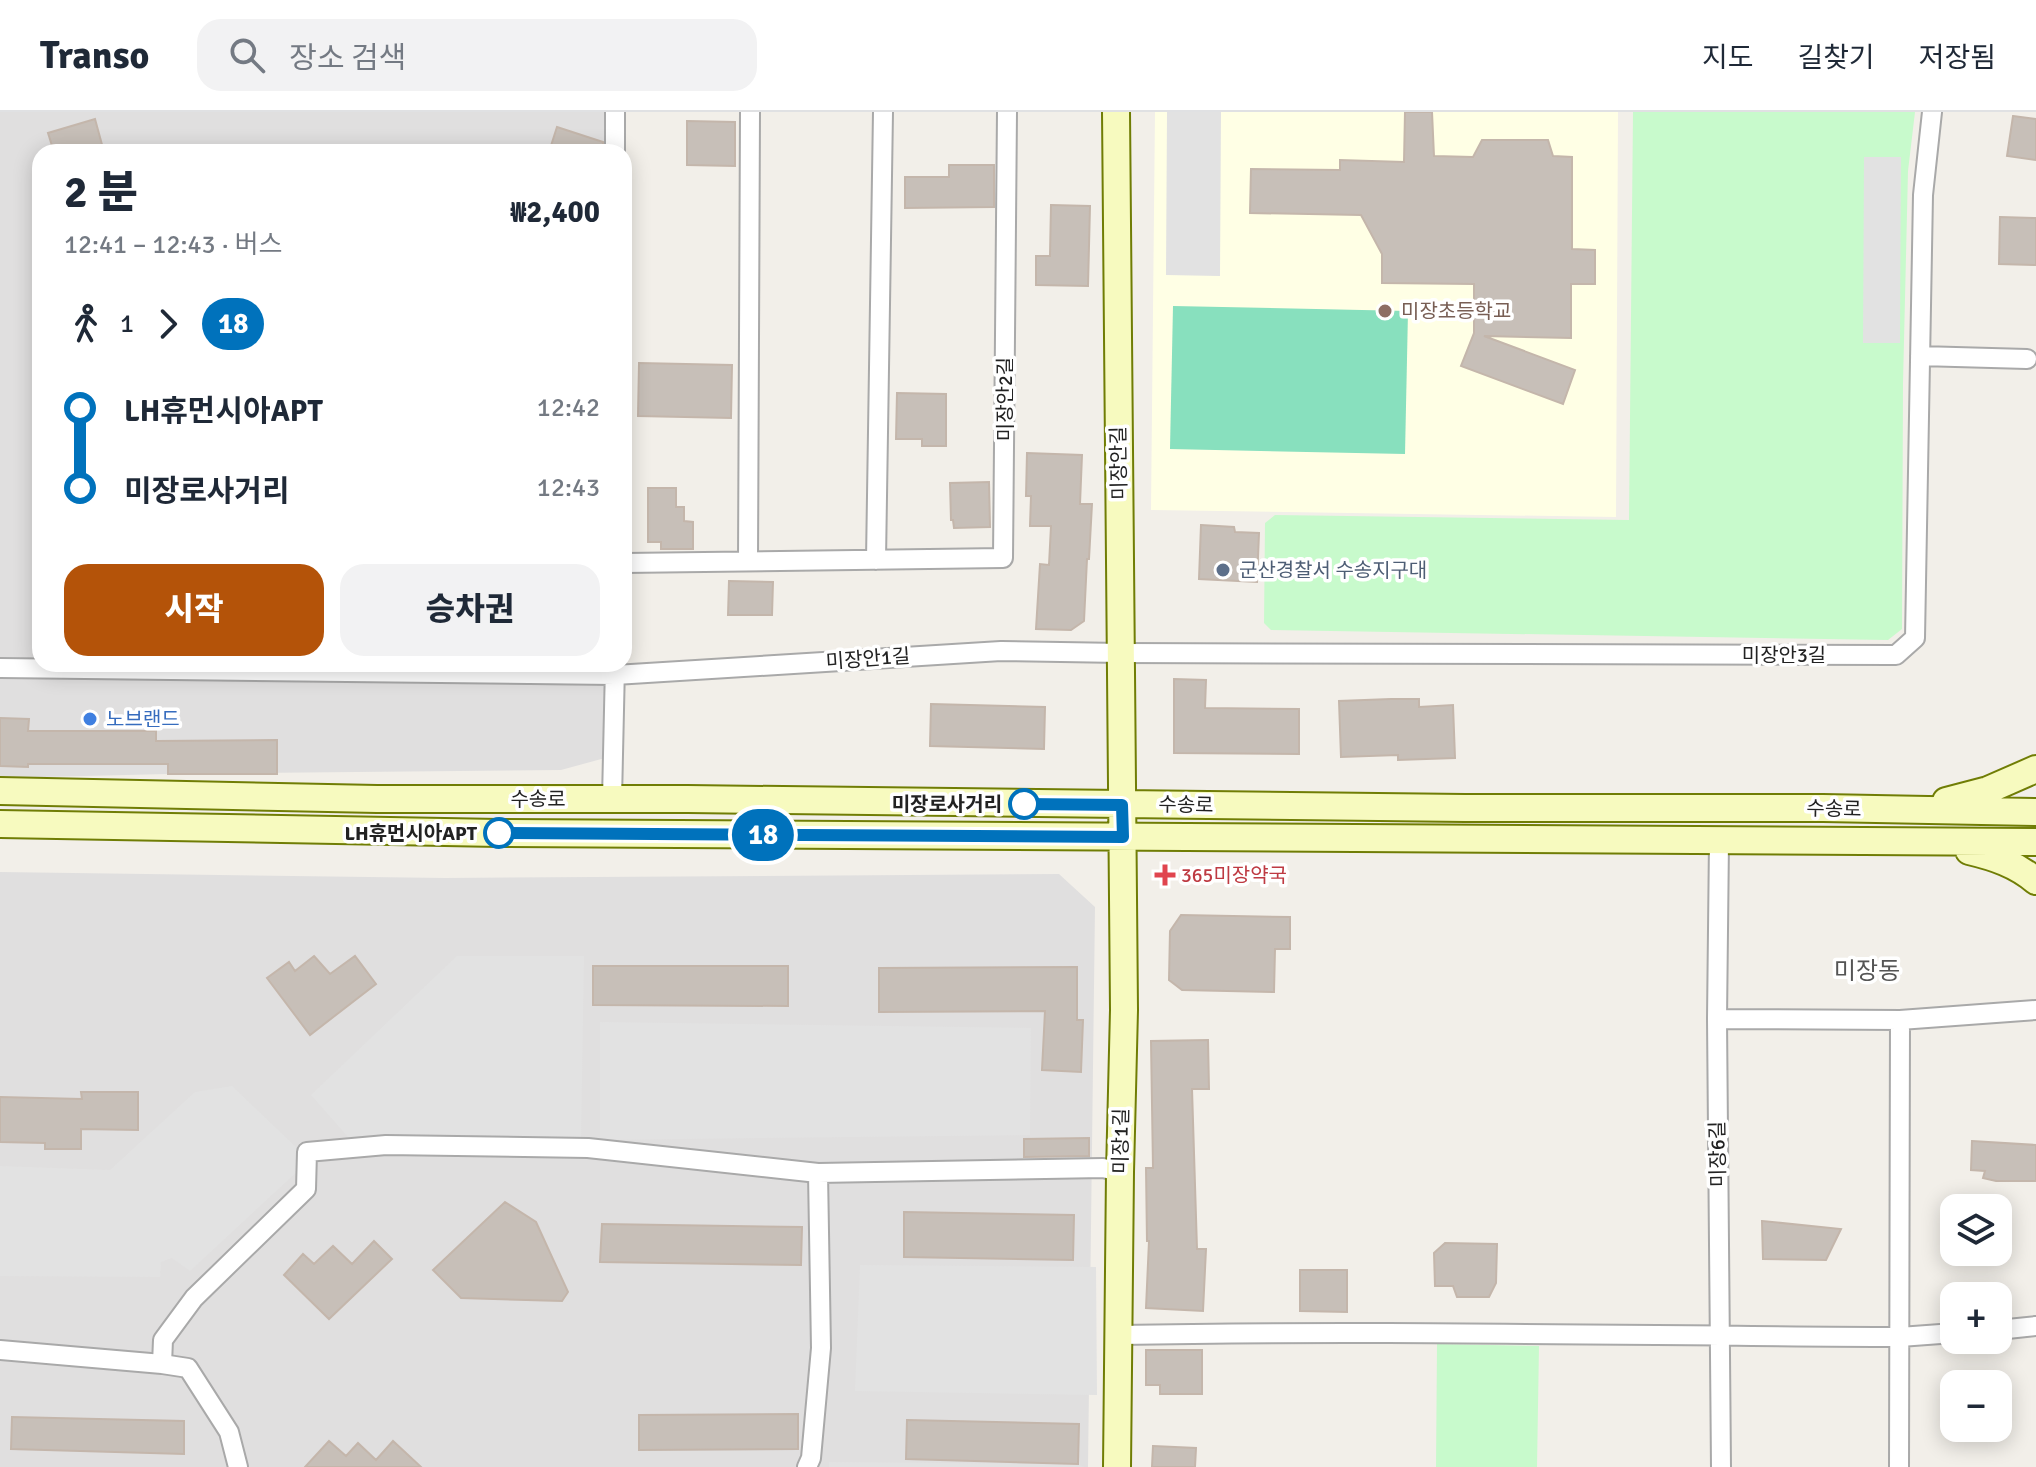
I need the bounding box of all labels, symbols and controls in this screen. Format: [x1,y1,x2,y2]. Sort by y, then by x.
search box [197,19,757,91]
text: Transo [40,32,149,79]
icon: search [225,33,269,77]
text: 장소 검색 [289,40,406,77]
text: 지도 [1702,41,1753,75]
text: 길찾기 [1797,41,1875,75]
text: 저장됨 [1919,41,1996,75]
text: 2 분 [64,166,138,220]
text: ₩2,400 [510,194,600,231]
text: 12:41 – 12:43 · 버스 [64,229,283,261]
place label: 미장초등학교 [1401,299,1511,324]
icon: walk [64,302,108,346]
icon: forward [146,302,190,346]
marker: 미장초등학교 [1376,302,1394,320]
text: 18 [218,307,248,341]
text: 1 [120,308,134,340]
street label: 미장안2길 [993,357,1018,441]
text: 12:42 [537,392,600,424]
text: LH휴먼시아APT [124,393,323,430]
street label: 미장안길 [1106,426,1132,500]
text: 12:43 [537,472,600,504]
text: 미장로사거리 [124,473,290,510]
place label: 군산경찰서 수송지구대 [1239,558,1427,583]
marker: 군산경찰서 수송지구대 [1214,561,1232,579]
button: 시작 [64,564,324,656]
button: 승차권 [340,564,600,656]
street label: 미장안3길 [1742,643,1826,668]
street label: 미장안1길 [825,644,911,674]
place label: 노브랜드 [106,707,180,732]
marker: 노브랜드 [81,710,99,728]
street label: 수송로 [510,787,566,812]
marker: 미장로사거리 [1009,789,1039,819]
place label: 미장로사거리 [892,792,1002,817]
street label: 수송로 [1158,792,1214,818]
street label: 수송로 [1806,796,1862,822]
line badge: 18 [727,809,799,861]
marker: LH휴먼시아APT [484,818,514,848]
text: 18 [748,818,778,852]
place label: LH휴먼시아APT [344,821,478,846]
place label: 365미장약국 [1181,863,1287,888]
marker: 365미장약국 [1156,866,1174,884]
district label: 미장동 [1834,956,1900,986]
street label: 미장1길 [1108,1108,1134,1174]
street label: 미장6길 [1705,1121,1731,1187]
map controls [1940,1194,2012,1442]
button: layers [1940,1194,2012,1266]
button: + [1940,1282,2012,1354]
button: − [1940,1370,2012,1442]

